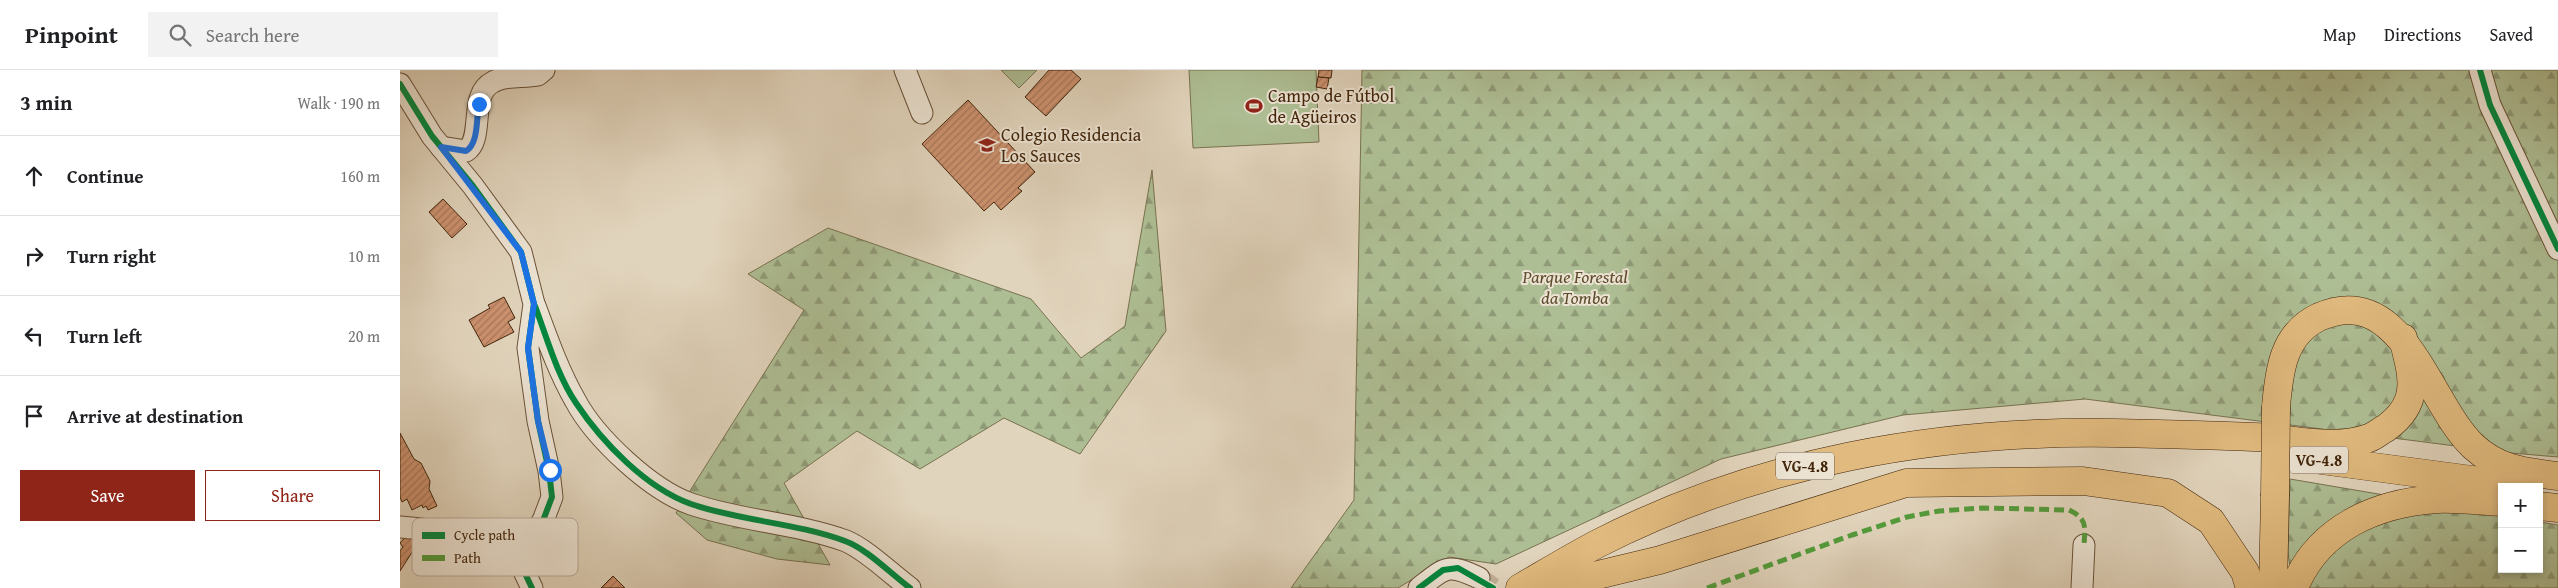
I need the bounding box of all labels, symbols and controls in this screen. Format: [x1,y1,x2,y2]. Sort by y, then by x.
search box [148,12,498,57]
text: Pinpoint [25,17,118,52]
icon: search [166,21,194,49]
text: Search here [206,21,299,49]
text: Map [2323,21,2356,48]
text: Directions [2384,21,2461,48]
text: Saved [2489,21,2533,48]
place label: Campo de Fútbol de Agüeiros [1268,82,1394,130]
text: 3 min [20,87,72,118]
text: Walk · 190 m [297,91,380,115]
route end [468,93,491,116]
sports icon: Campo de Fútbol de Agüeiros [1244,96,1264,116]
place label: Colegio Residencia Los Sauces [1001,121,1142,169]
school or university icon: Colegio Residencia Los Sauces [977,135,997,155]
icon: ahead [20,162,48,190]
text: Continue [67,162,144,190]
text: 160 m [340,164,380,188]
icon: right [20,242,48,270]
text: Turn right [67,242,156,270]
text: 10 m [348,244,380,268]
park label: Parque Forestal da Tomba [1521,263,1628,311]
icon: left [20,322,48,350]
text: Turn left [67,322,142,350]
text: 20 m [348,324,380,348]
icon: arrive [20,402,48,430]
text: Arrive at destination [67,402,243,430]
road number: VG-4.8 [2290,446,2348,474]
road number: VG-4.8 [1776,452,1834,480]
route start [539,459,562,482]
button: Save [20,470,195,521]
button: Share [205,470,380,521]
map controls [2498,483,2543,573]
button: + [2498,483,2543,528]
legend [412,518,578,576]
text: Cycle path [454,525,515,545]
button: − [2498,528,2543,573]
text: Path [454,548,481,568]

